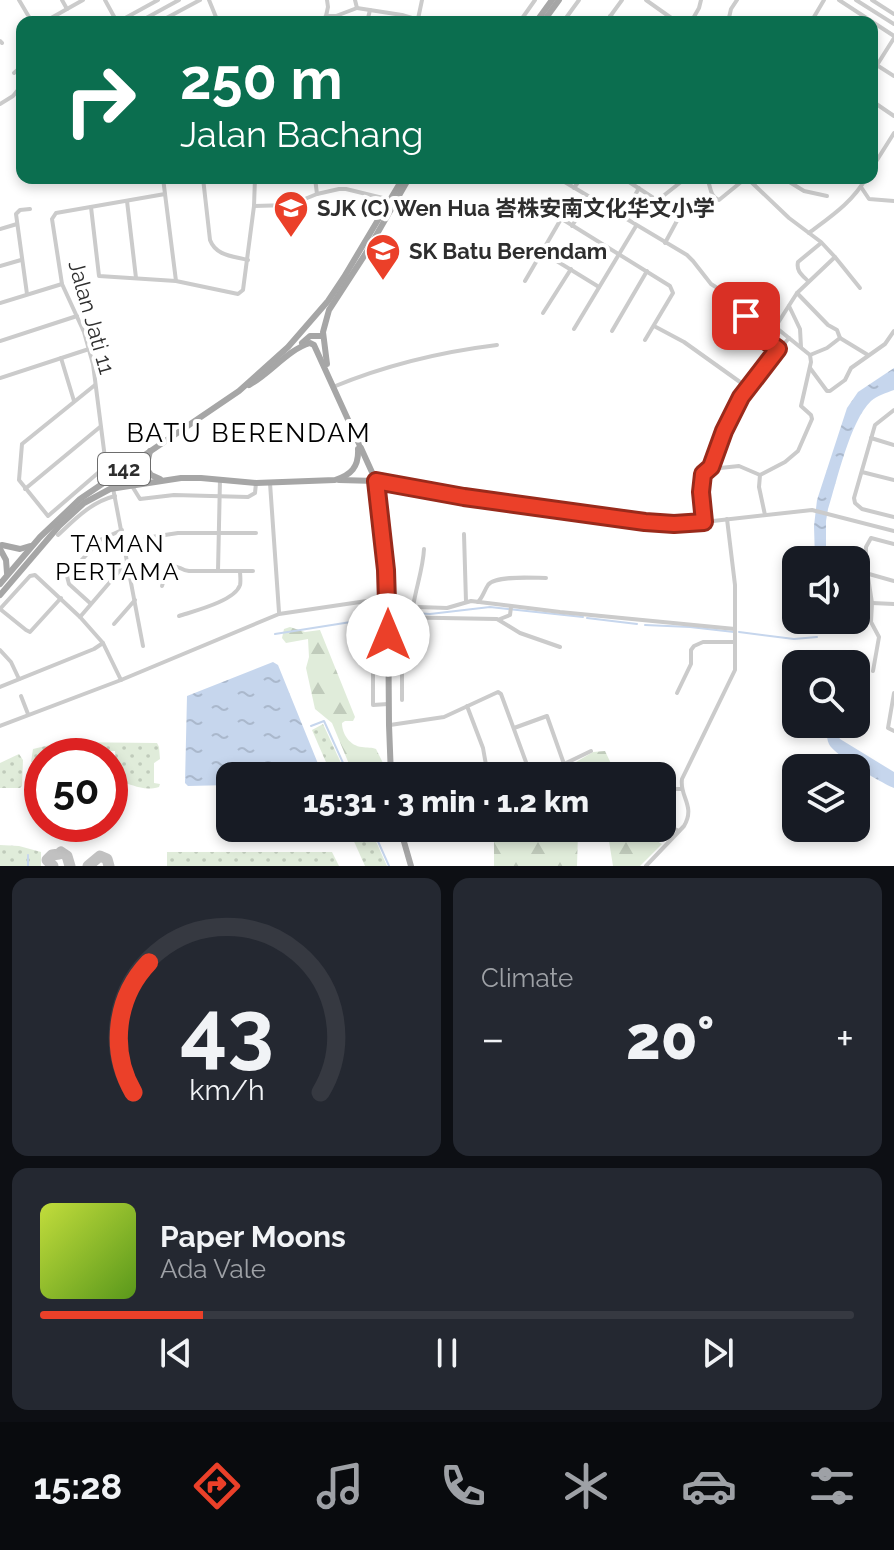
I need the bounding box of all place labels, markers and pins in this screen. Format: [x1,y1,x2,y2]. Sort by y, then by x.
school or university icon: SJK (C) Wen Hua 峇株安南文化华文小学 [272,189,310,239]
place label: SJK (C) Wen Hua 峇株安南文化华文小学 [317,195,715,221]
school or university icon: SK Batu Berendam [364,232,402,282]
place label: SK Batu Berendam [409,238,607,264]
pin [712,282,780,350]

